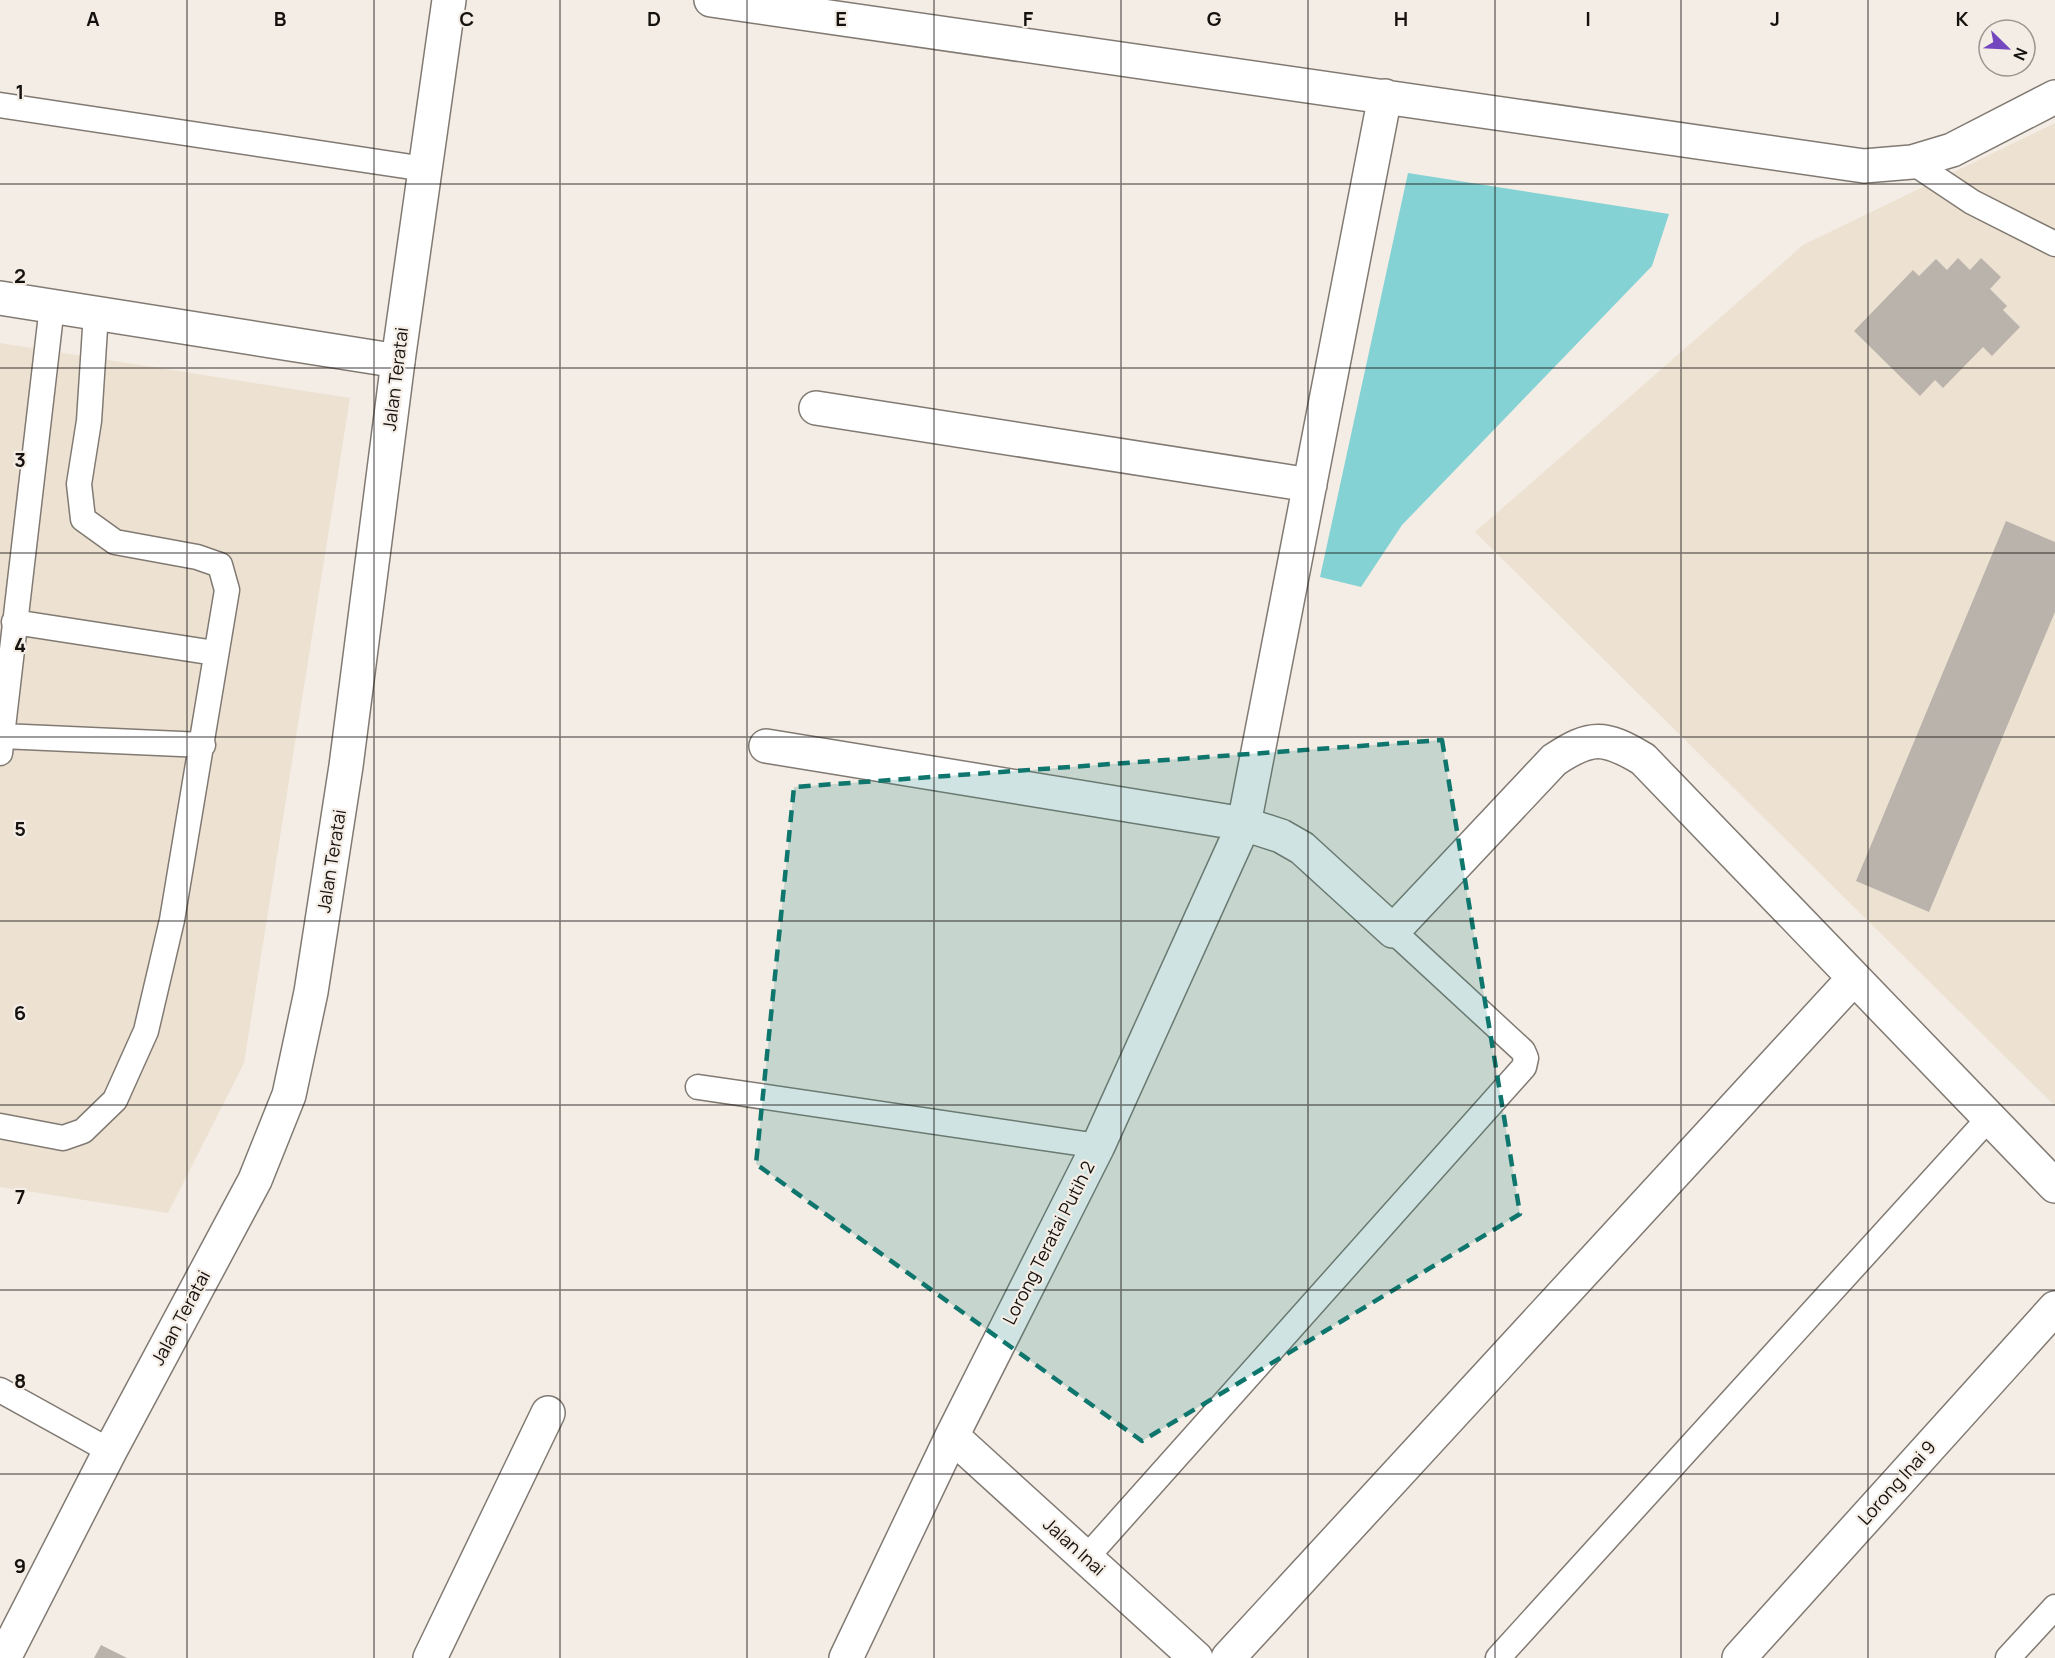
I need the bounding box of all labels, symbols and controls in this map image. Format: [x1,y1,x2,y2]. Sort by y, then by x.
text: A [86,5,100,32]
text: B [274,5,287,32]
text: C [460,5,474,32]
text: D [647,5,661,32]
text: E [835,5,847,32]
text: F [1023,5,1034,32]
text: G [1207,5,1222,32]
text: H [1394,5,1408,32]
text: I [1585,5,1591,32]
text: J [1770,5,1780,32]
text: K [1956,5,1969,32]
north arrow [1977,18,2037,78]
text: N [2008,44,2033,64]
text: 1 [16,78,24,105]
text: 2 [14,262,26,289]
street label: Jalan Teratai [377,326,413,432]
text: 3 [14,446,26,473]
text: 4 [14,631,26,658]
street label: Jalan Teratai [311,808,351,914]
text: 5 [14,815,26,842]
text: 6 [14,999,26,1026]
street label: Lorong Teratai Putih 2 [997,1157,1100,1328]
text: 7 [15,1183,25,1210]
street label: Jalan Teratai [145,1266,215,1369]
text: 8 [14,1367,26,1394]
street label: Lorong Inai 9 [1852,1435,1941,1530]
street label: Jalan Inai [1038,1512,1111,1581]
text: 9 [14,1552,26,1579]

